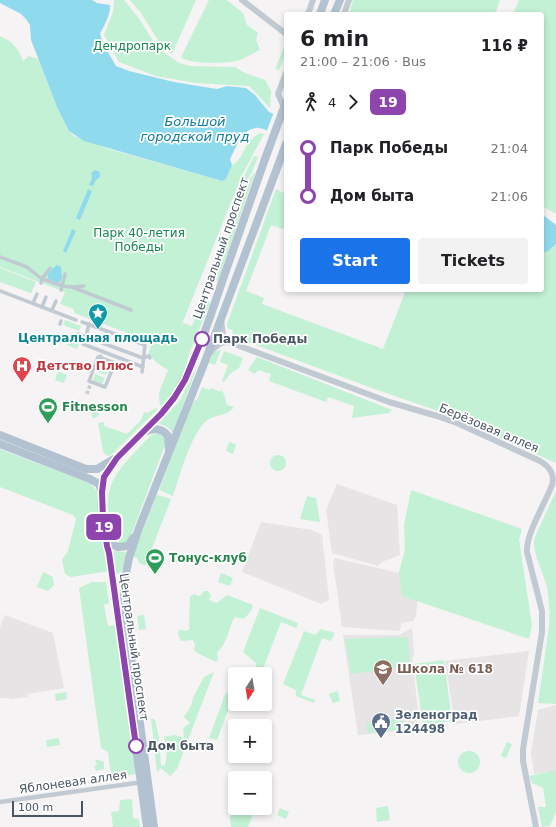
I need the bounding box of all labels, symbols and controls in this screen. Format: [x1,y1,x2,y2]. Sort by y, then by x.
text: 6 min [300,26,369,51]
text: 116 ₽ [481,37,528,55]
park label: Дендропарк [93,39,171,53]
text: 21:00 – 21:06 · Bus [300,54,426,69]
icon: walk [300,91,322,113]
icon: forward [342,91,364,113]
text: 19 [378,94,398,110]
text: 4 [328,95,336,110]
water label: Большой городской пруд [141,114,249,144]
text: Парк Победы [330,139,448,157]
text: 21:04 [491,141,528,156]
street label: Центральный проспект [190,175,252,321]
text: Дом быта [330,187,414,205]
text: 21:06 [491,189,528,204]
park label: Парк 40-летия Победы [93,226,185,254]
button: Start [300,238,410,284]
button: Tickets [418,238,528,284]
place icon: Центральная площадь [87,302,109,330]
place label: Центральная площадь [18,331,178,345]
marker: Парк Победы [194,331,210,347]
place label: Парк Победы [213,332,307,346]
hospital icon: Детство Плюс [11,355,33,383]
place label: Детство Плюс [36,359,133,373]
sports icon: Fitnesson [37,396,59,424]
place label: Fitnesson [62,400,128,414]
street label: Берёзовая аллея [437,401,541,455]
line badge: 19 [86,514,122,540]
text: 19 [94,519,114,535]
sports icon: Тонус-клуб [144,547,166,575]
place label: Тонус-клуб [169,551,247,565]
street label: Центральный проспект [117,572,151,722]
school or university icon: Школа № 618 [372,658,394,686]
place label: Школа № 618 [397,662,493,676]
north arrow [228,667,272,711]
map controls [228,667,272,815]
place label: Зеленоград 124498 [395,708,478,736]
public building icon: Зеленоград 124498 [370,711,392,739]
button: + [228,719,272,763]
marker: Дом быта [128,738,144,754]
place label: Дом быта [147,739,214,753]
street label: Яблоневая аллея [18,768,128,796]
button: − [228,771,272,815]
scale bar [12,799,83,818]
text: 100 m [18,801,53,814]

